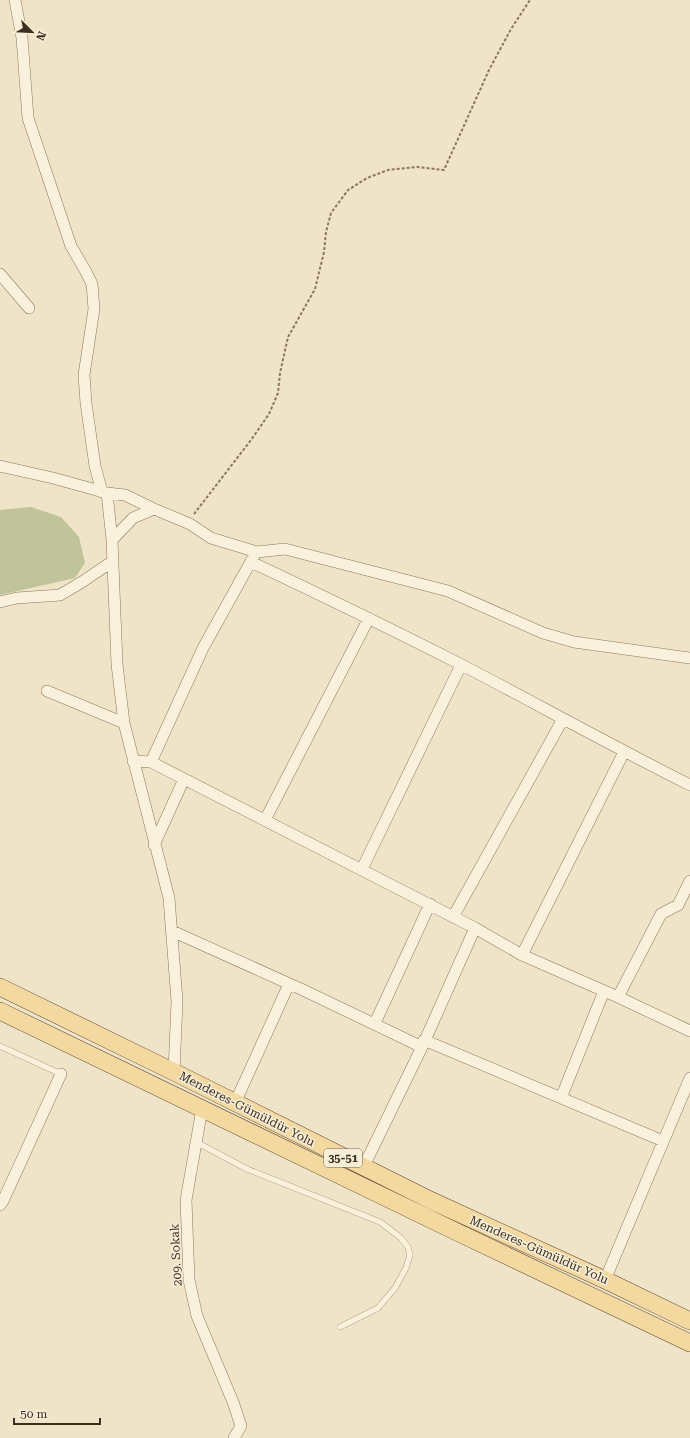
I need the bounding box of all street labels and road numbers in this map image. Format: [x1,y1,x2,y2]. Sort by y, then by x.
street label: Menderes-Gümüldür Yolu [177,1069,318,1150]
road number: 35-51 [324,1149,362,1167]
street label: Menderes-Gümüldür Yolu [467,1213,611,1287]
street label: 209. Sokak [167,1223,185,1287]

